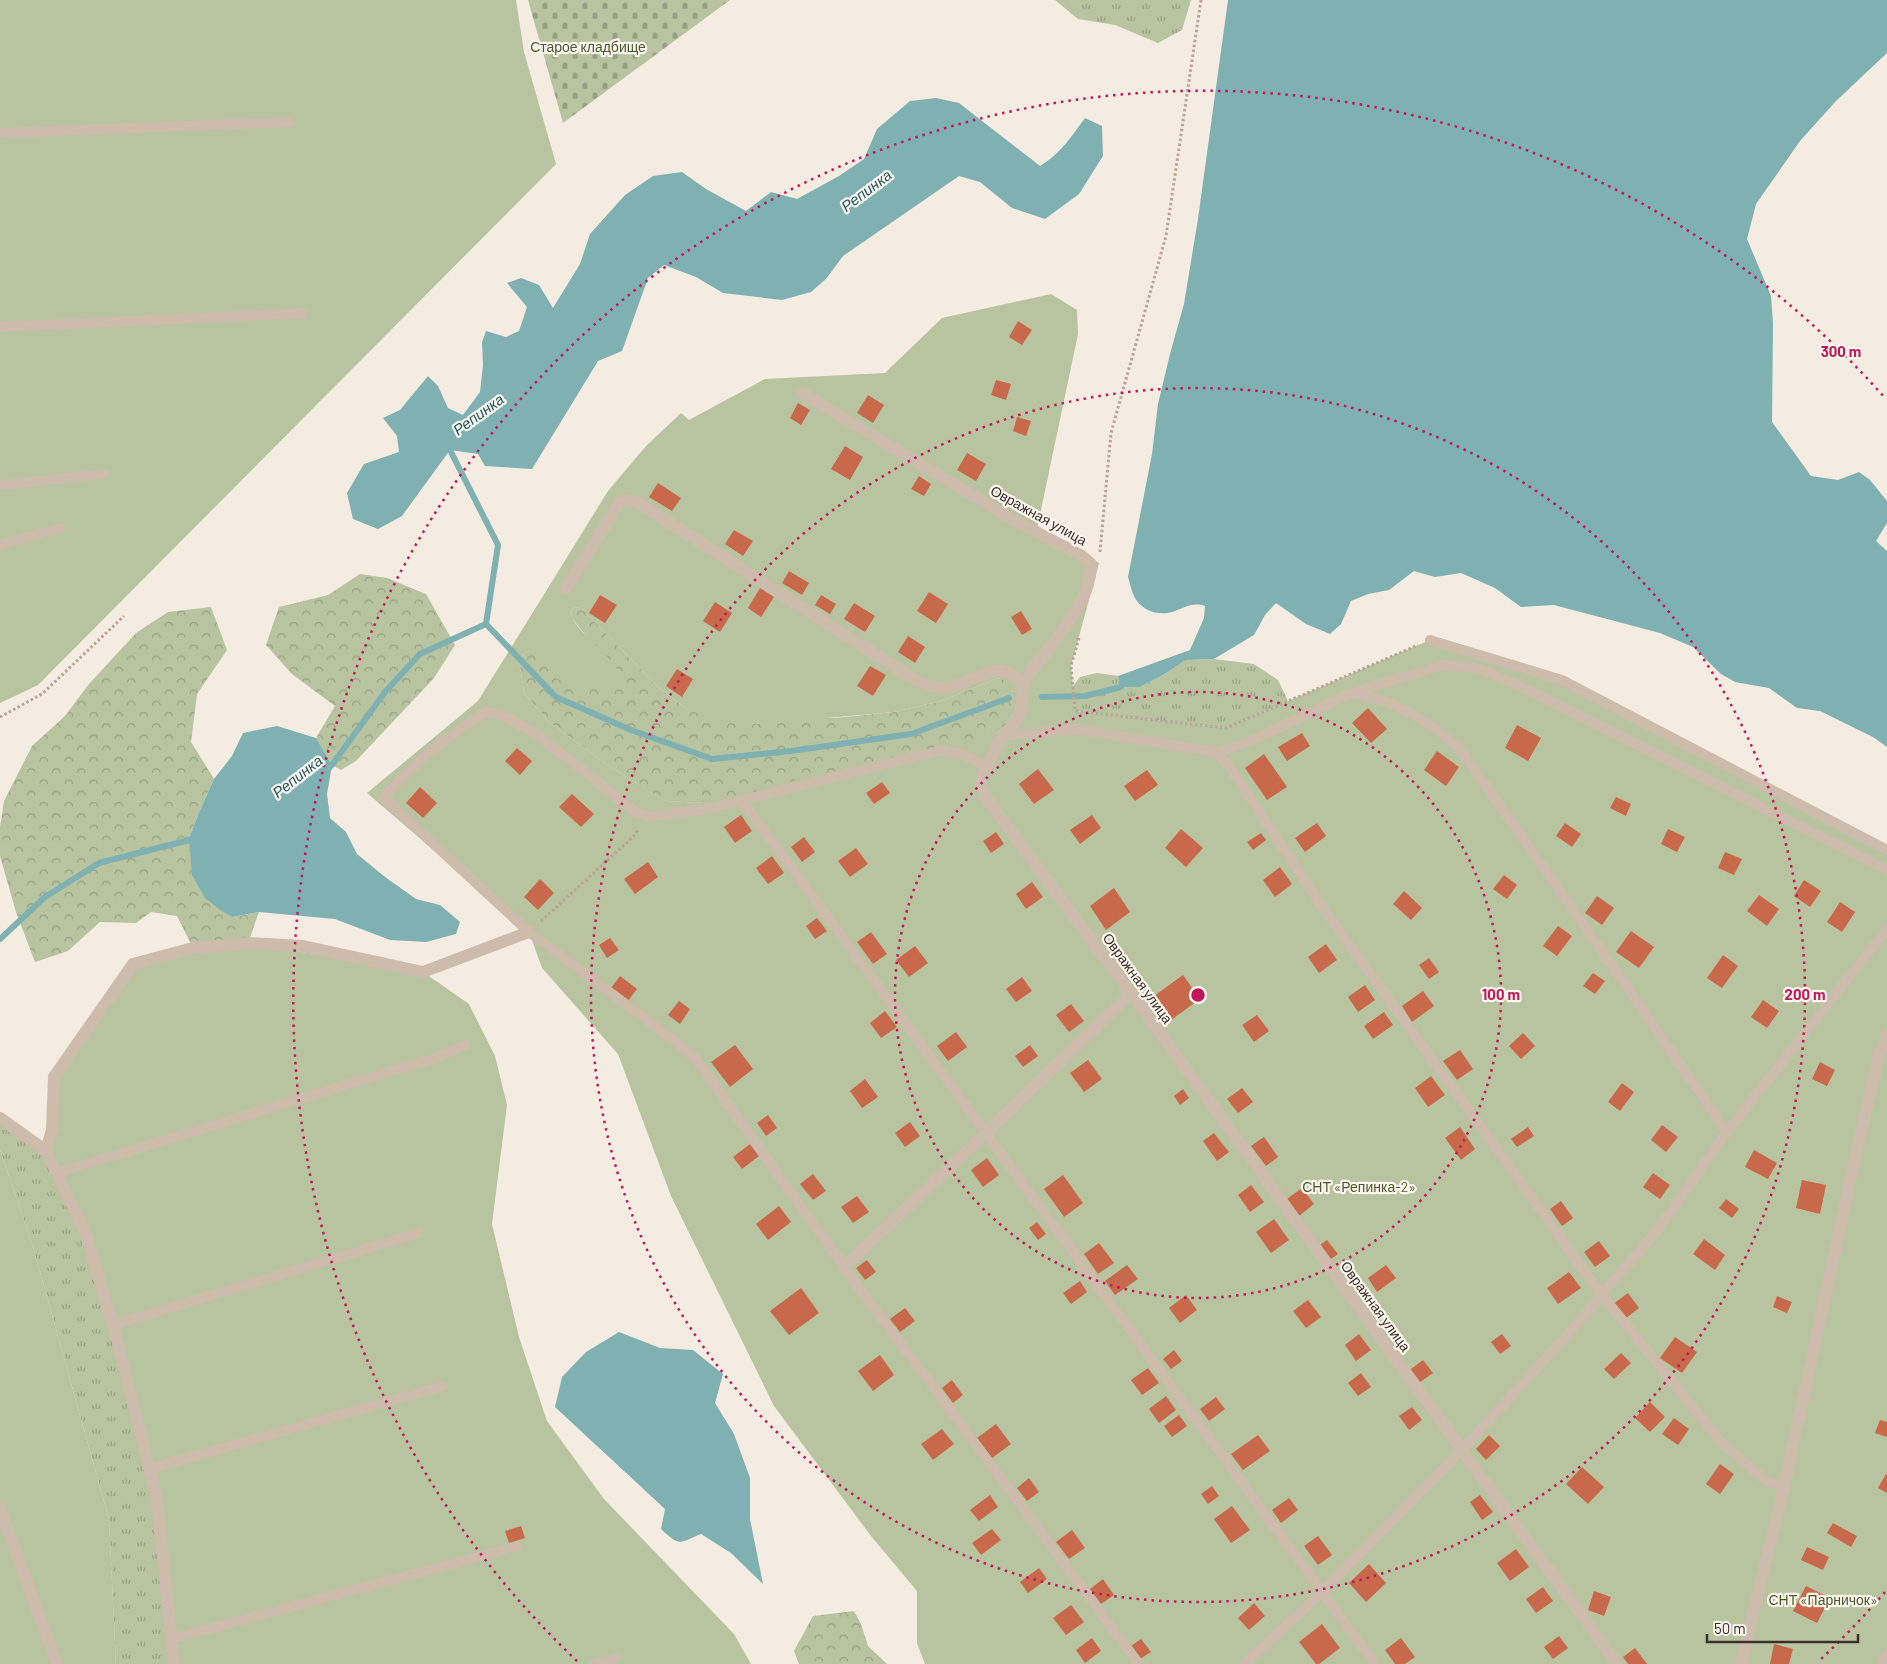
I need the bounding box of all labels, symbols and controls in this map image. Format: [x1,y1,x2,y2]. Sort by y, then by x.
park label: Старое кладбище [530,38,646,55]
water label: Репинка [837,165,895,215]
text: 300 m [1821,342,1861,360]
water label: Репинка [449,390,507,438]
street label: Овражная улица [988,481,1090,549]
water label: Репинка [268,751,326,801]
street label: Овражная улица [1099,929,1177,1027]
text: 100 m [1482,985,1520,1003]
text: 200 m [1784,985,1826,1003]
centre of rings [1189,986,1207,1004]
park label: СНТ «Репинка-2» [1302,1178,1416,1195]
street label: Овражная улица [1337,1257,1415,1355]
park label: СНТ «Парничок» [1768,1591,1878,1608]
scale bar [1707,1612,1858,1644]
text: 50 m [1714,1619,1746,1637]

